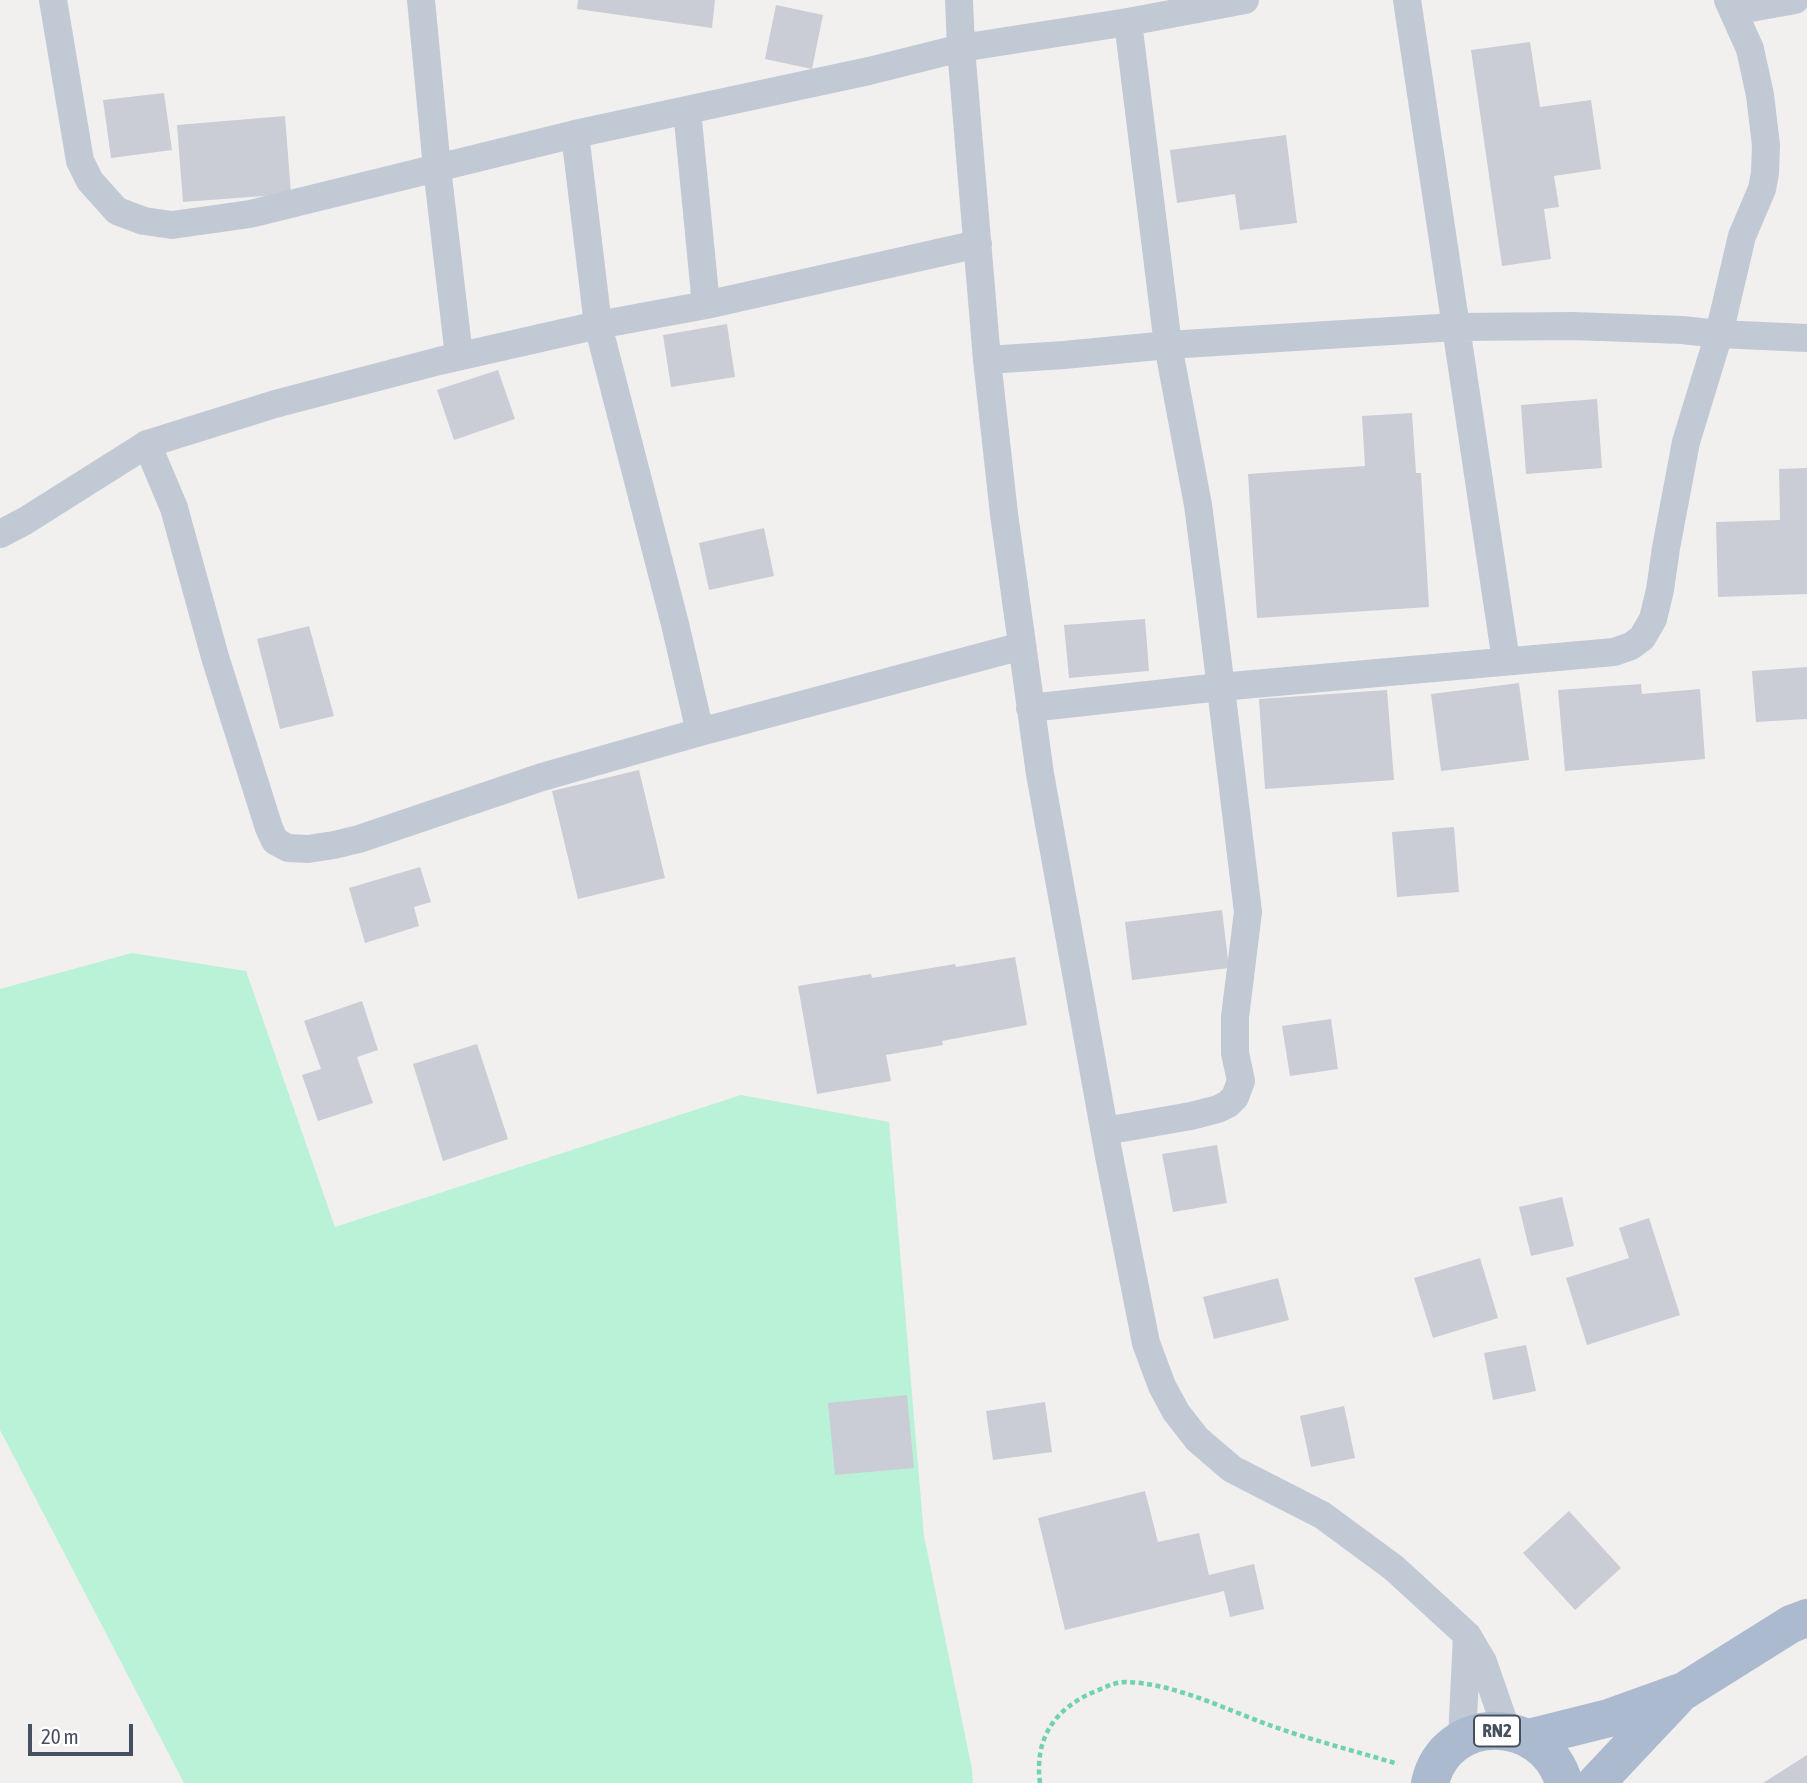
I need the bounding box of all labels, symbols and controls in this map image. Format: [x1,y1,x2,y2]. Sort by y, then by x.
scale bar [32,1710,136,1754]
road number: RN2 [1474,1716,1520,1746]
text: 20 m [41,1724,79,1748]

